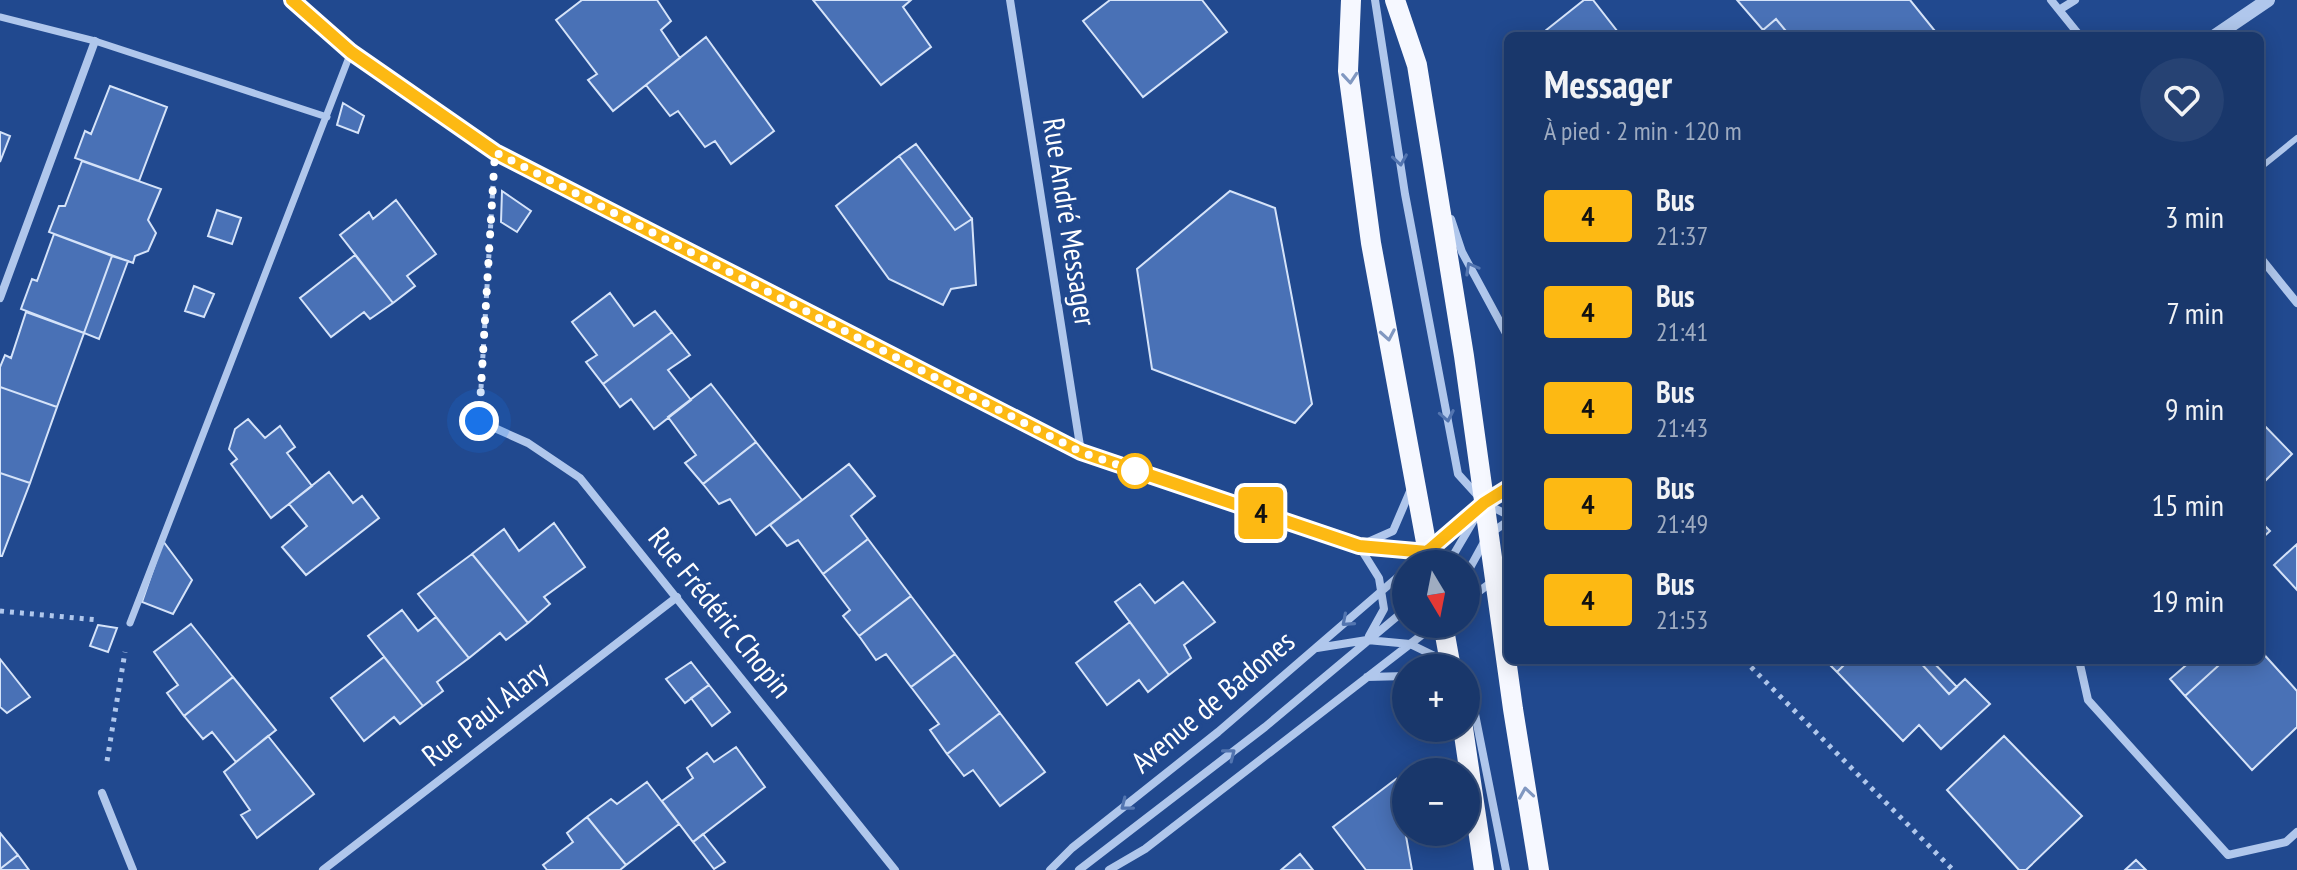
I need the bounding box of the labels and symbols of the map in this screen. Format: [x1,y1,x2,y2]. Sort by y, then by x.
one-way arrow [1341,72,1358,85]
street label: Rue André Messager [1035,115,1106,329]
one-way arrow [1391,153,1408,167]
one-way arrow [1465,262,1480,277]
one-way arrow [1378,328,1395,342]
your location [459,401,499,441]
one-way arrow [1438,409,1455,422]
unlabelled marker [1118,454,1152,488]
line badge: 4 [1235,487,1287,539]
street label: Rue Frédéric Chopin [640,519,802,705]
north arrow [1392,550,1480,638]
one-way arrow [1341,611,1356,626]
street label: Avenue de Badones [1122,621,1302,781]
street label: Rue Paul Alary [413,651,555,774]
one-way arrow [1221,749,1235,764]
one-way arrow [1519,786,1536,800]
one-way arrow [1120,796,1135,810]

